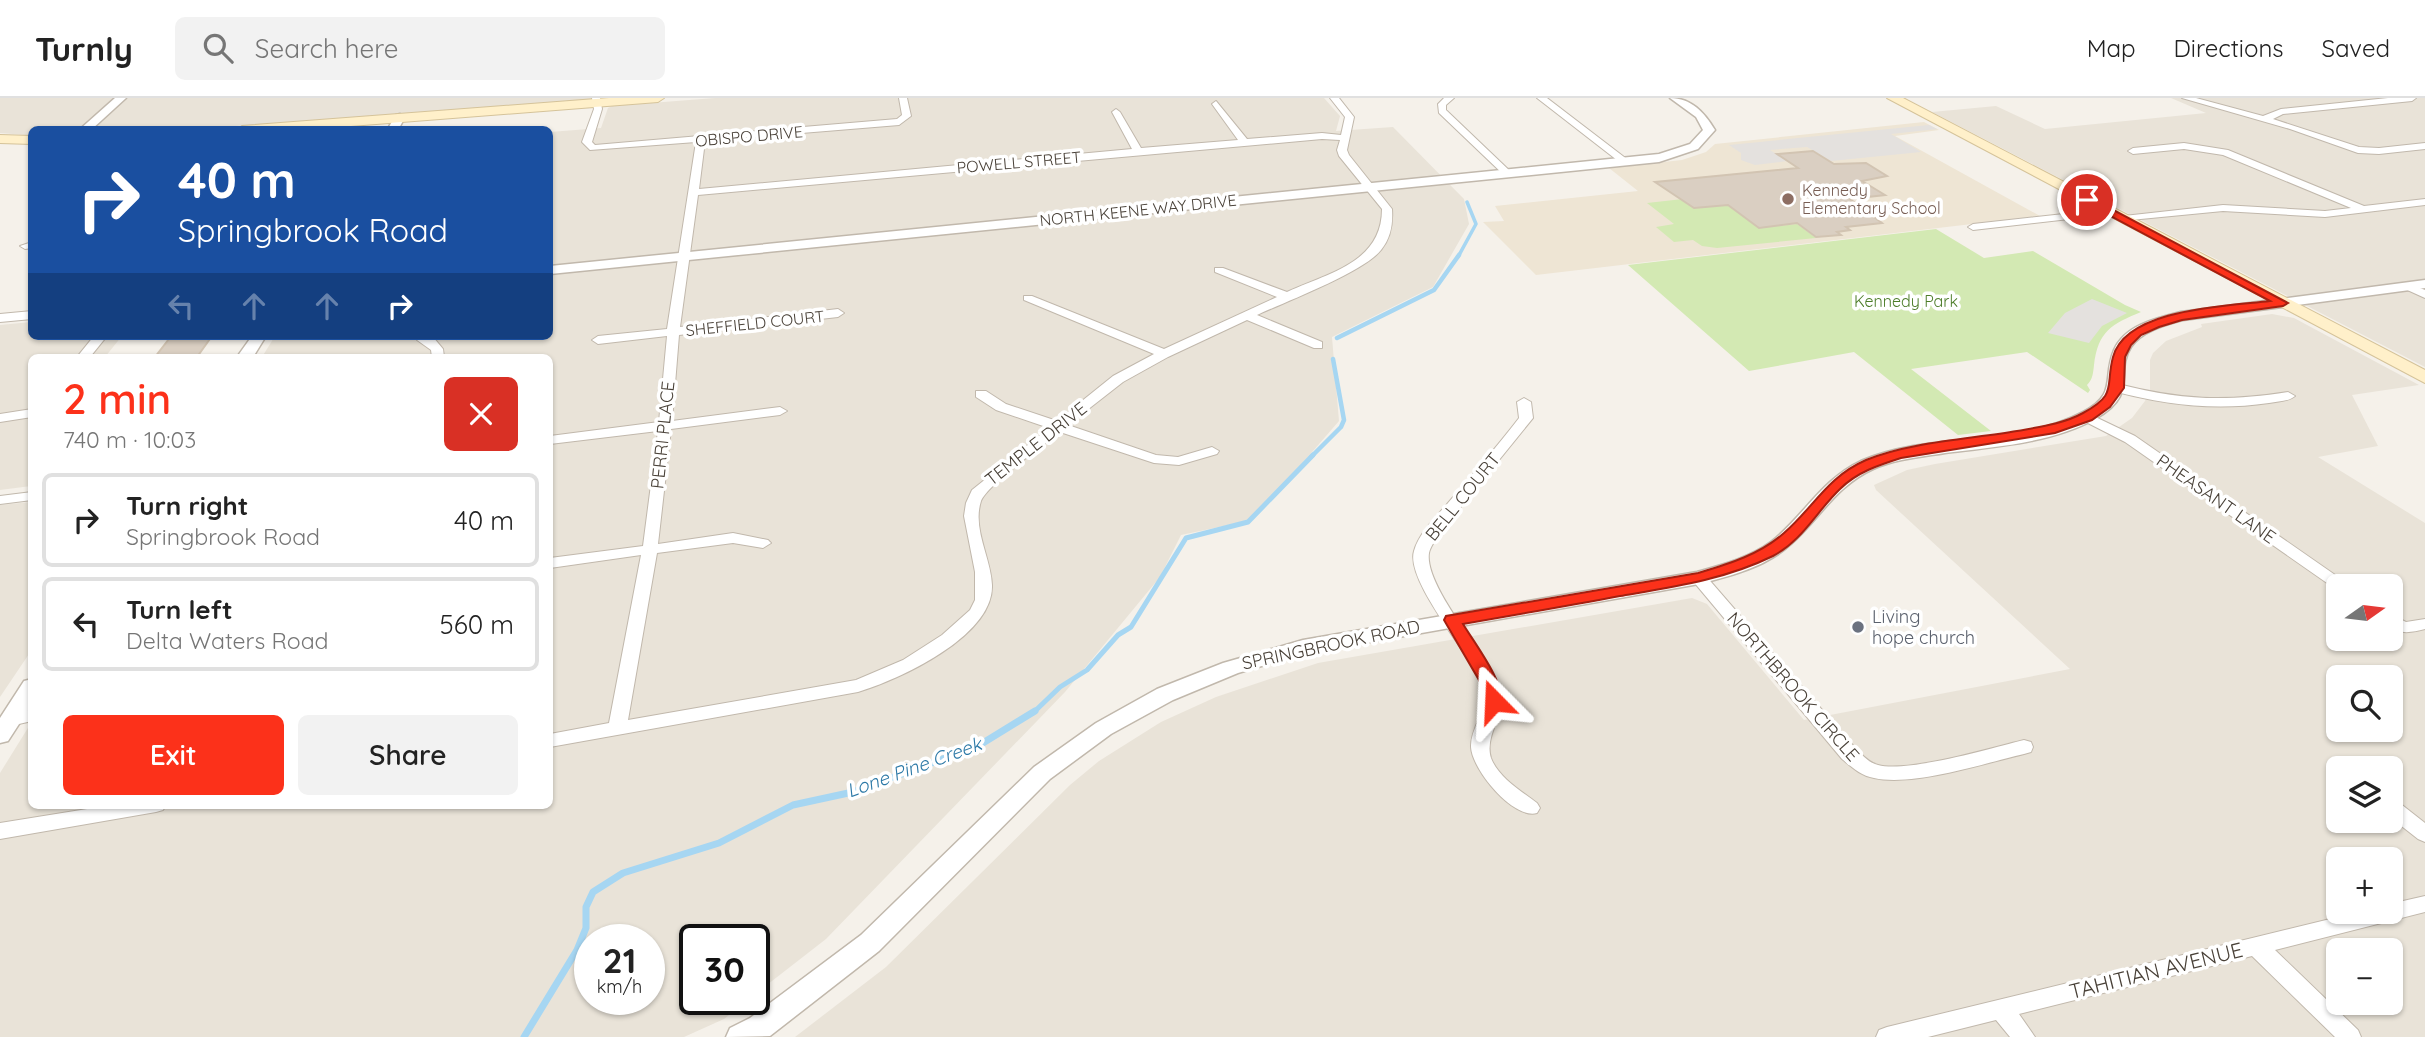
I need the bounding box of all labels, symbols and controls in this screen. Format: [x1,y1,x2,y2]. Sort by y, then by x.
search box [175,17,665,80]
text: Turnly [35,28,133,69]
icon: search [199,29,237,67]
text: Search here [255,32,398,65]
text: Map [2087,33,2136,63]
text: Directions [2174,33,2284,63]
text: Saved [2322,33,2390,63]
street label: OBISPO DRIVE [694,121,804,151]
street label: POWELL STREET [956,147,1082,177]
text: 40 m [178,149,296,210]
icon: right [63,154,154,245]
pin [2057,170,2117,230]
place label: Kennedy Elementary School [1802,180,1941,218]
icon: arrive [2068,181,2106,219]
street label: NORTH KEENE WAY DRIVE [1038,190,1238,230]
marker: Kennedy Elementary School [1780,191,1796,207]
text: Springbrook Road [178,210,448,250]
icon: left [162,287,200,325]
icon: ahead [235,287,273,325]
icon: ahead [308,287,346,325]
icon: right [381,287,419,325]
park label: Kennedy Park [1854,291,1958,311]
street label: SHEFFIELD COURT [685,306,826,340]
text: 2 min [63,372,171,425]
button: close [444,377,518,451]
street label: PERRI PLACE [645,380,680,490]
street label: TEMPLE DRIVE [980,397,1091,491]
text: 740 m · 10:03 [63,425,196,454]
street label: BELL COURT [1420,448,1505,546]
street label: PHEASANT LANE [2152,449,2281,548]
text: Turn right [126,489,248,522]
icon: right [67,501,105,539]
text: 40 m [454,504,514,537]
text: Springbrook Road [126,522,320,551]
north arrow [2326,574,2403,651]
map controls [2326,574,2403,1015]
text: Turn left [126,593,233,626]
icon: left [67,605,105,643]
place label: Living hope church [1872,605,1975,649]
street label: NORTHBROOK CIRCLE [1722,607,1865,766]
text: 560 m [440,608,514,641]
street label: SPRINGBROOK ROAD [1240,614,1422,675]
marker: Living hope church [1850,619,1866,635]
text: Delta Waters Road [126,626,329,655]
position arrow [1457,664,1531,738]
button: search [2326,665,2403,742]
button: Exit [63,715,284,795]
button: Share [298,715,518,795]
water label: Lone Pine Creek [843,731,986,803]
button: layers [2326,756,2403,833]
button: + [2326,847,2403,924]
speed limit sign: 30 [679,924,770,1015]
street label: TAHITIAN AVENUE [2066,936,2245,1004]
text: 21 [603,938,636,982]
button: − [2326,938,2403,1015]
text: km/h [597,975,642,998]

